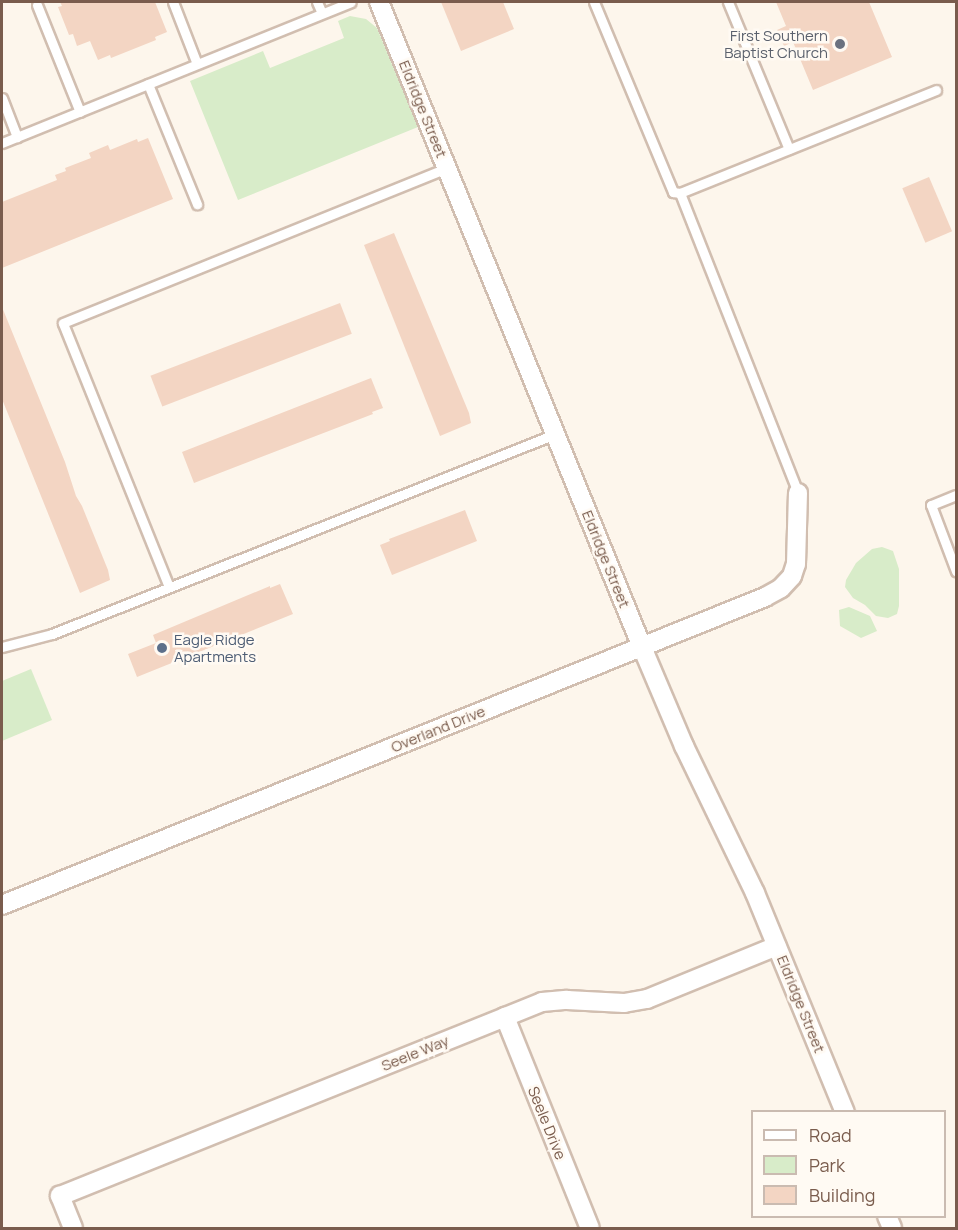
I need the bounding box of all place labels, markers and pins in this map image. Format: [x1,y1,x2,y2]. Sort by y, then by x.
place label: First Southern Baptist Church [724,26,828,61]
marker: First Southern Baptist Church [833,37,847,51]
place label: Eagle Ridge Apartments [174,630,256,665]
marker: Eagle Ridge Apartments [155,641,169,655]

